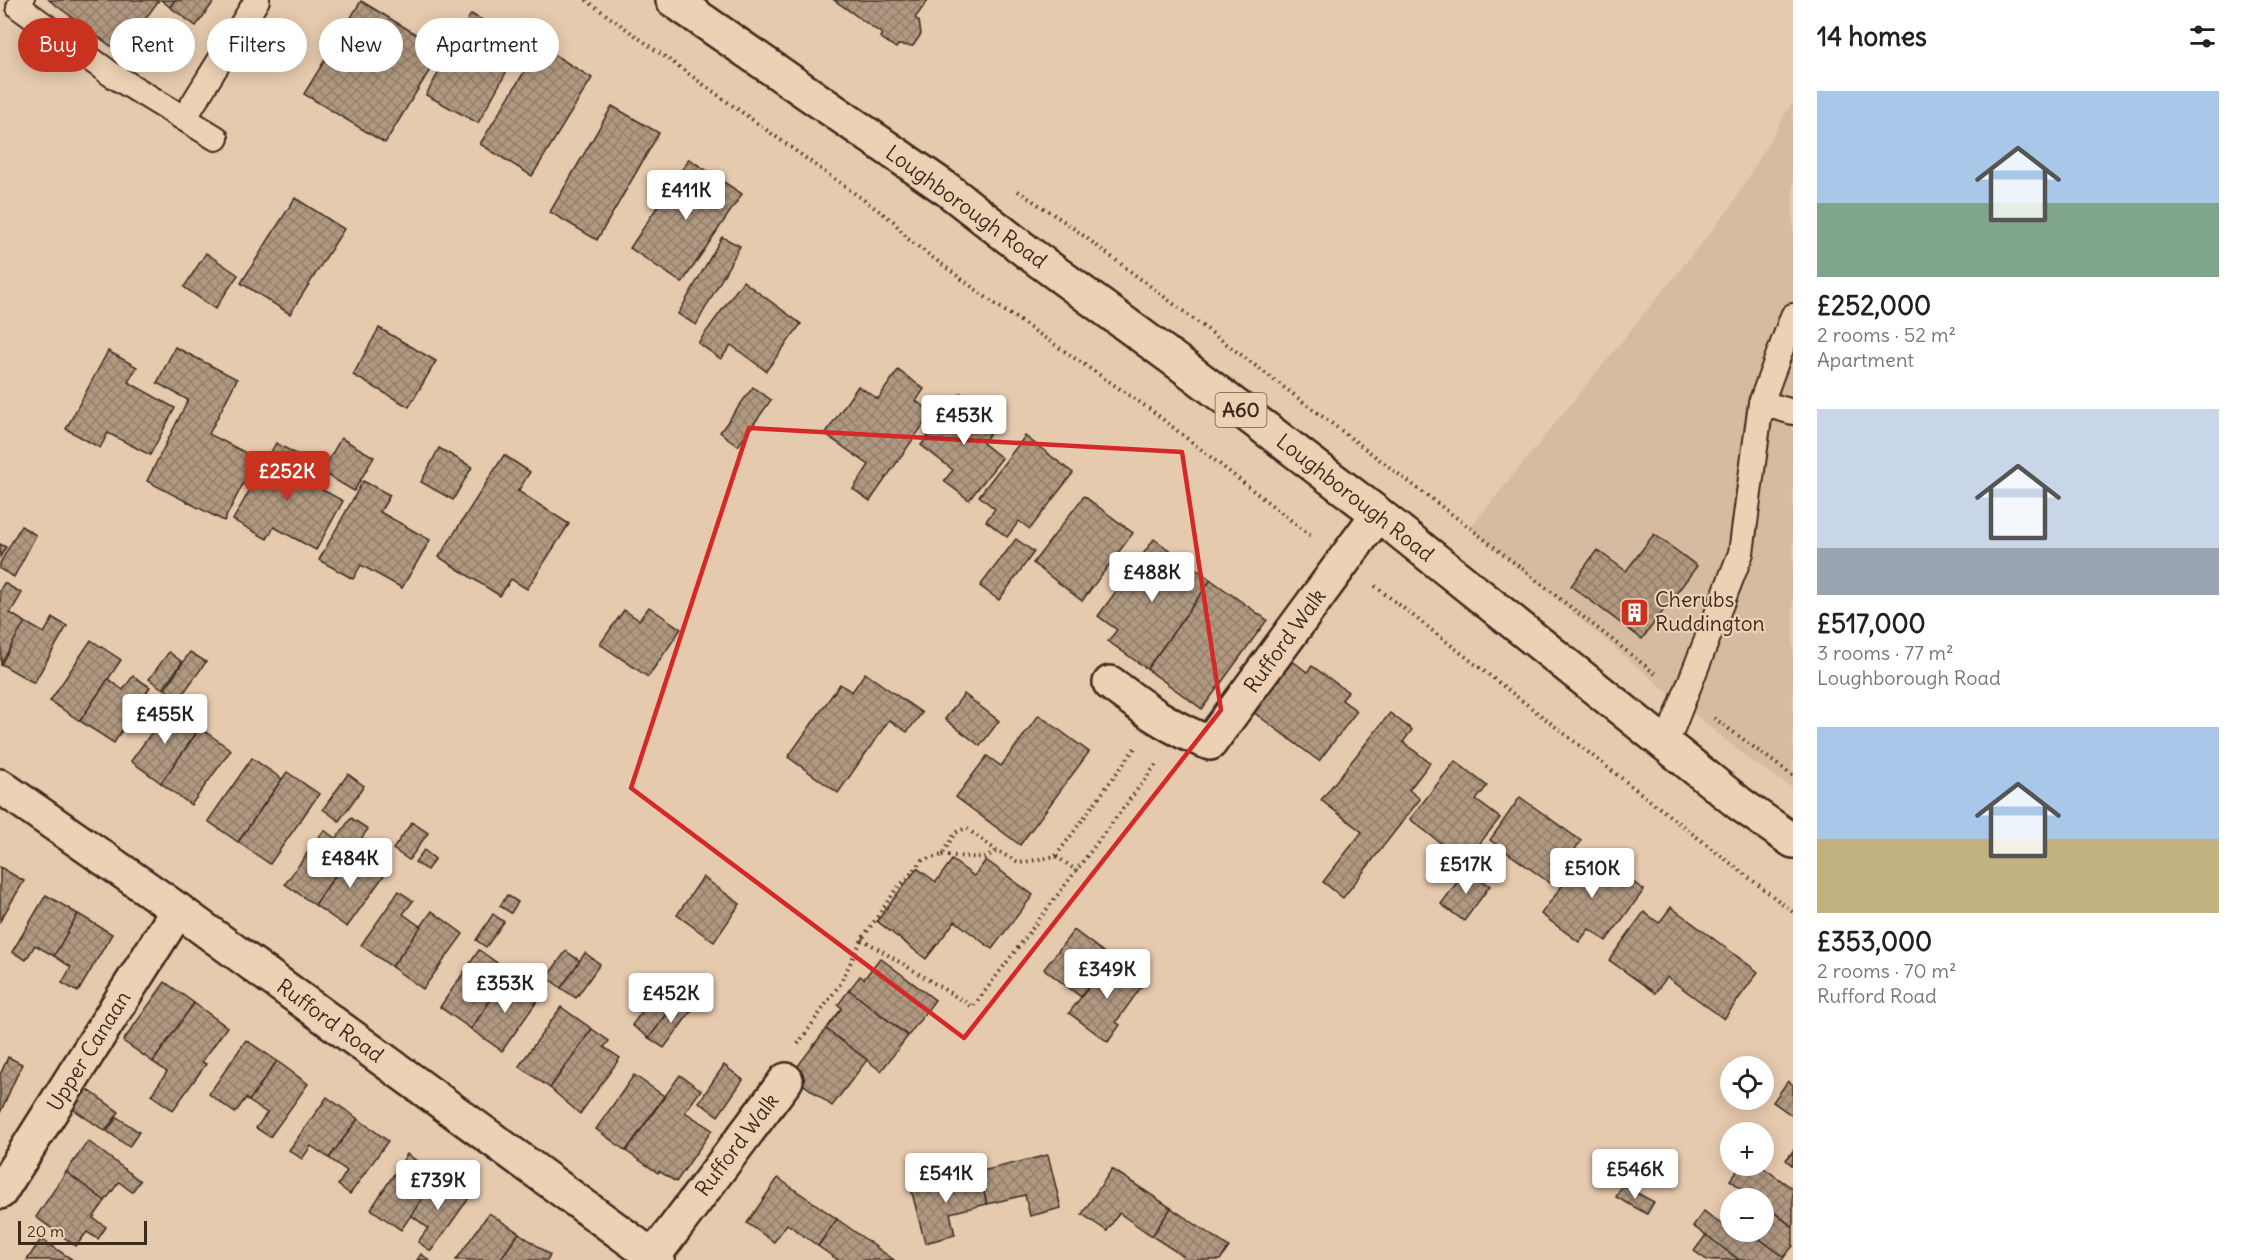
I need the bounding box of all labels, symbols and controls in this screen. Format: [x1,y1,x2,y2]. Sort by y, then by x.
chip: Buy [18,18,98,72]
chip: Rent [110,18,195,72]
chip: Filters [207,18,307,72]
chip: New [319,18,403,72]
chip: Apartment [415,18,559,72]
text: 14 homes [1817,20,1927,53]
icon: filters [2186,20,2219,53]
icon: home [1964,130,2072,238]
street label: Loughborough Road [880,139,1052,274]
pin: £411K [644,170,728,221]
text: £411K [661,177,711,202]
text: £252,000 [1817,289,1931,322]
text: 2 rooms · 52 m² [1817,322,1956,347]
text: Apartment [1817,347,1914,372]
road number: A60 [1216,393,1266,427]
pin: £453K [922,395,1006,446]
text: £453K [935,402,993,427]
street label: Loughborough Road [1271,428,1440,568]
icon: home [1964,448,2072,556]
pin: £252K [245,451,329,502]
text: £252K [259,458,315,483]
pin: £488K [1110,552,1194,603]
text: £488K [1123,559,1181,584]
street label: Rufford Walk [1238,583,1331,698]
place label: Cherubs Ruddington [1655,586,1765,637]
building icon: Cherubs Ruddington [1618,596,1650,628]
text: £517,000 [1817,607,1926,640]
text: 3 rooms · 77 m² [1817,640,1954,665]
text: Loughborough Road [1817,665,2001,690]
pin: £455K [123,694,207,745]
text: £455K [136,701,194,726]
icon: home [1964,766,2072,874]
pin: £484K [308,838,392,889]
pin: £517K [1424,844,1508,895]
text: £484K [321,845,379,870]
pin: £510K [1550,848,1634,899]
text: £517K [1440,851,1492,876]
text: £510K [1564,855,1620,880]
text: £353,000 [1817,925,1932,958]
pin: £349K [1065,949,1149,1000]
text: £349K [1078,956,1136,981]
text: 2 rooms · 70 m² [1817,958,1957,983]
pin: £353K [463,963,547,1014]
text: £353K [476,970,534,995]
street label: Rufford Road [272,973,389,1068]
pin: £452K [629,973,713,1024]
text: £452K [643,980,699,1005]
text: Rufford Road [1817,983,1937,1008]
street label: Upper Canaan [41,986,136,1116]
map controls [1720,1056,1774,1242]
button: locate [1720,1056,1774,1110]
street label: Rufford Walk [689,1088,784,1202]
button: + [1720,1122,1774,1176]
pin: £546K [1593,1149,1677,1200]
pin: £541K [904,1153,988,1204]
text: £546K [1606,1156,1664,1181]
pin: £739K [396,1160,480,1211]
text: £541K [919,1160,973,1185]
text: £739K [410,1167,466,1192]
button: − [1720,1188,1774,1242]
scale bar [18,1218,147,1246]
text: 20 m [27,1221,64,1241]

